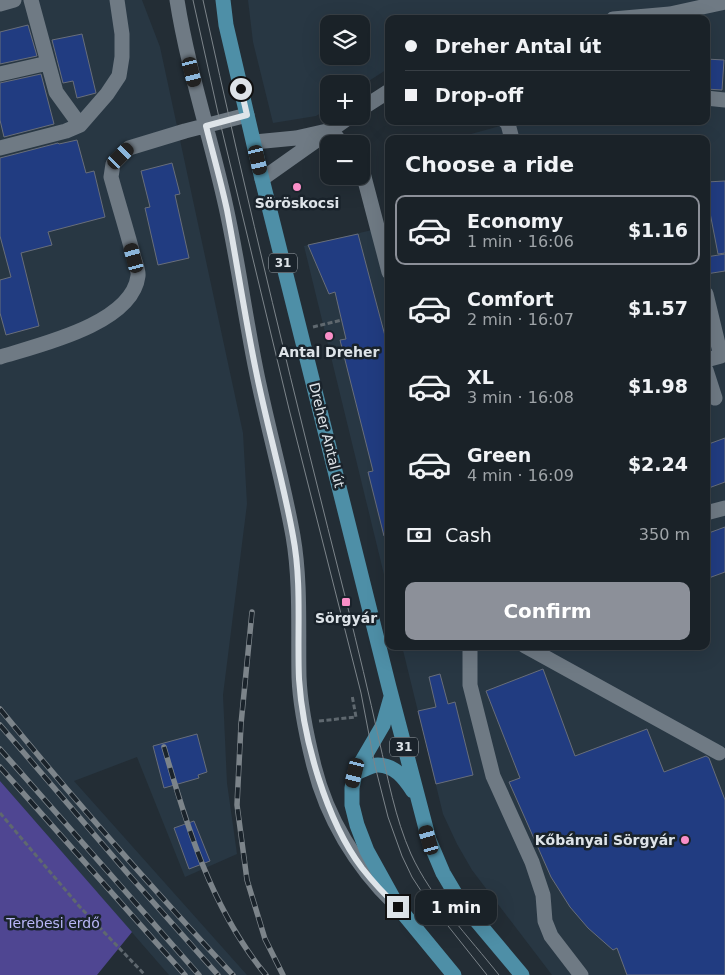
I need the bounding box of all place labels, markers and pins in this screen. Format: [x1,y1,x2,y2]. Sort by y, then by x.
marker: Söröskocsi [291,181,303,193]
place label: Söröskocsi [255,195,339,211]
marker: Antal Dreher [323,330,335,342]
place label: Antal Dreher [278,344,380,360]
marker: Sörgyár [340,596,352,608]
place label: Sörgyár [315,610,377,626]
place label: Kőbányai Sörgyár [535,832,675,848]
marker: Kőbányai Sörgyár [679,834,691,846]

